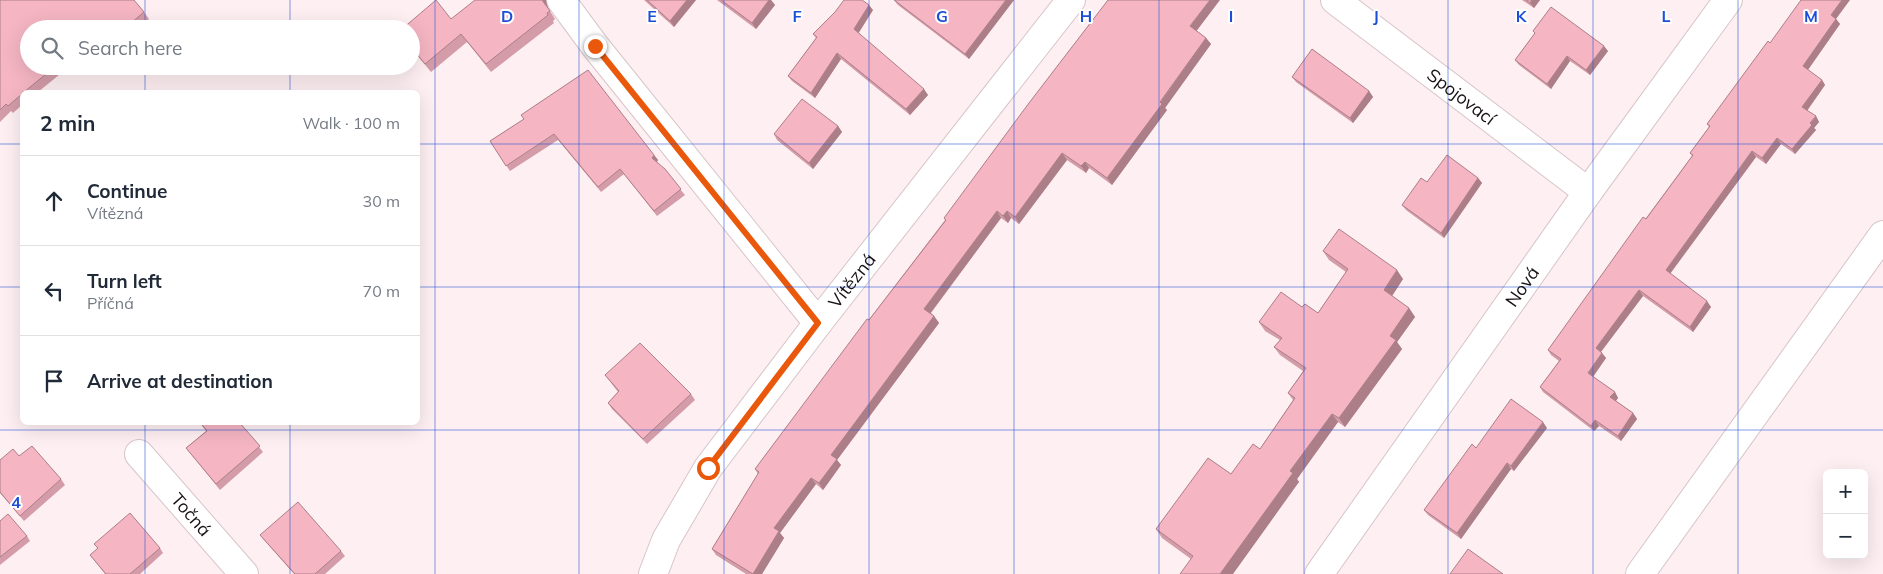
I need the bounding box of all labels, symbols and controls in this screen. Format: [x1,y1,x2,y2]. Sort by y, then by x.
text: D [501,6,513,26]
text: E [647,6,657,26]
text: F [792,6,802,26]
text: G [936,6,948,26]
text: H [1080,6,1092,26]
text: I [1229,6,1233,26]
text: J [1373,6,1379,26]
text: K [1516,6,1528,26]
text: L [1662,6,1671,26]
text: M [1804,6,1818,26]
search box [20,20,420,75]
icon: search [38,34,66,62]
route end [584,35,607,58]
text: Search here [78,36,182,60]
street label: Spojovací [1423,63,1502,131]
text: 2 min [40,110,95,136]
text: Walk · 100 m [302,113,400,133]
text: Continue [87,179,167,203]
icon: ahead [40,187,68,215]
text: 30 m [363,191,400,211]
text: Vítězná [87,203,143,223]
street label: Vítězná [823,248,880,312]
street label: Nová [1500,262,1544,311]
text: Turn left [87,269,162,293]
icon: left [40,277,68,305]
text: 70 m [363,281,400,301]
text: Příčná [87,293,134,313]
icon: arrive [40,367,68,395]
text: Arrive at destination [87,369,273,393]
route start [697,457,720,480]
map controls [1823,469,1868,559]
button: + [1823,469,1868,514]
street label: Točná [167,488,217,541]
text: 4 [11,492,21,512]
button: − [1823,514,1868,559]

